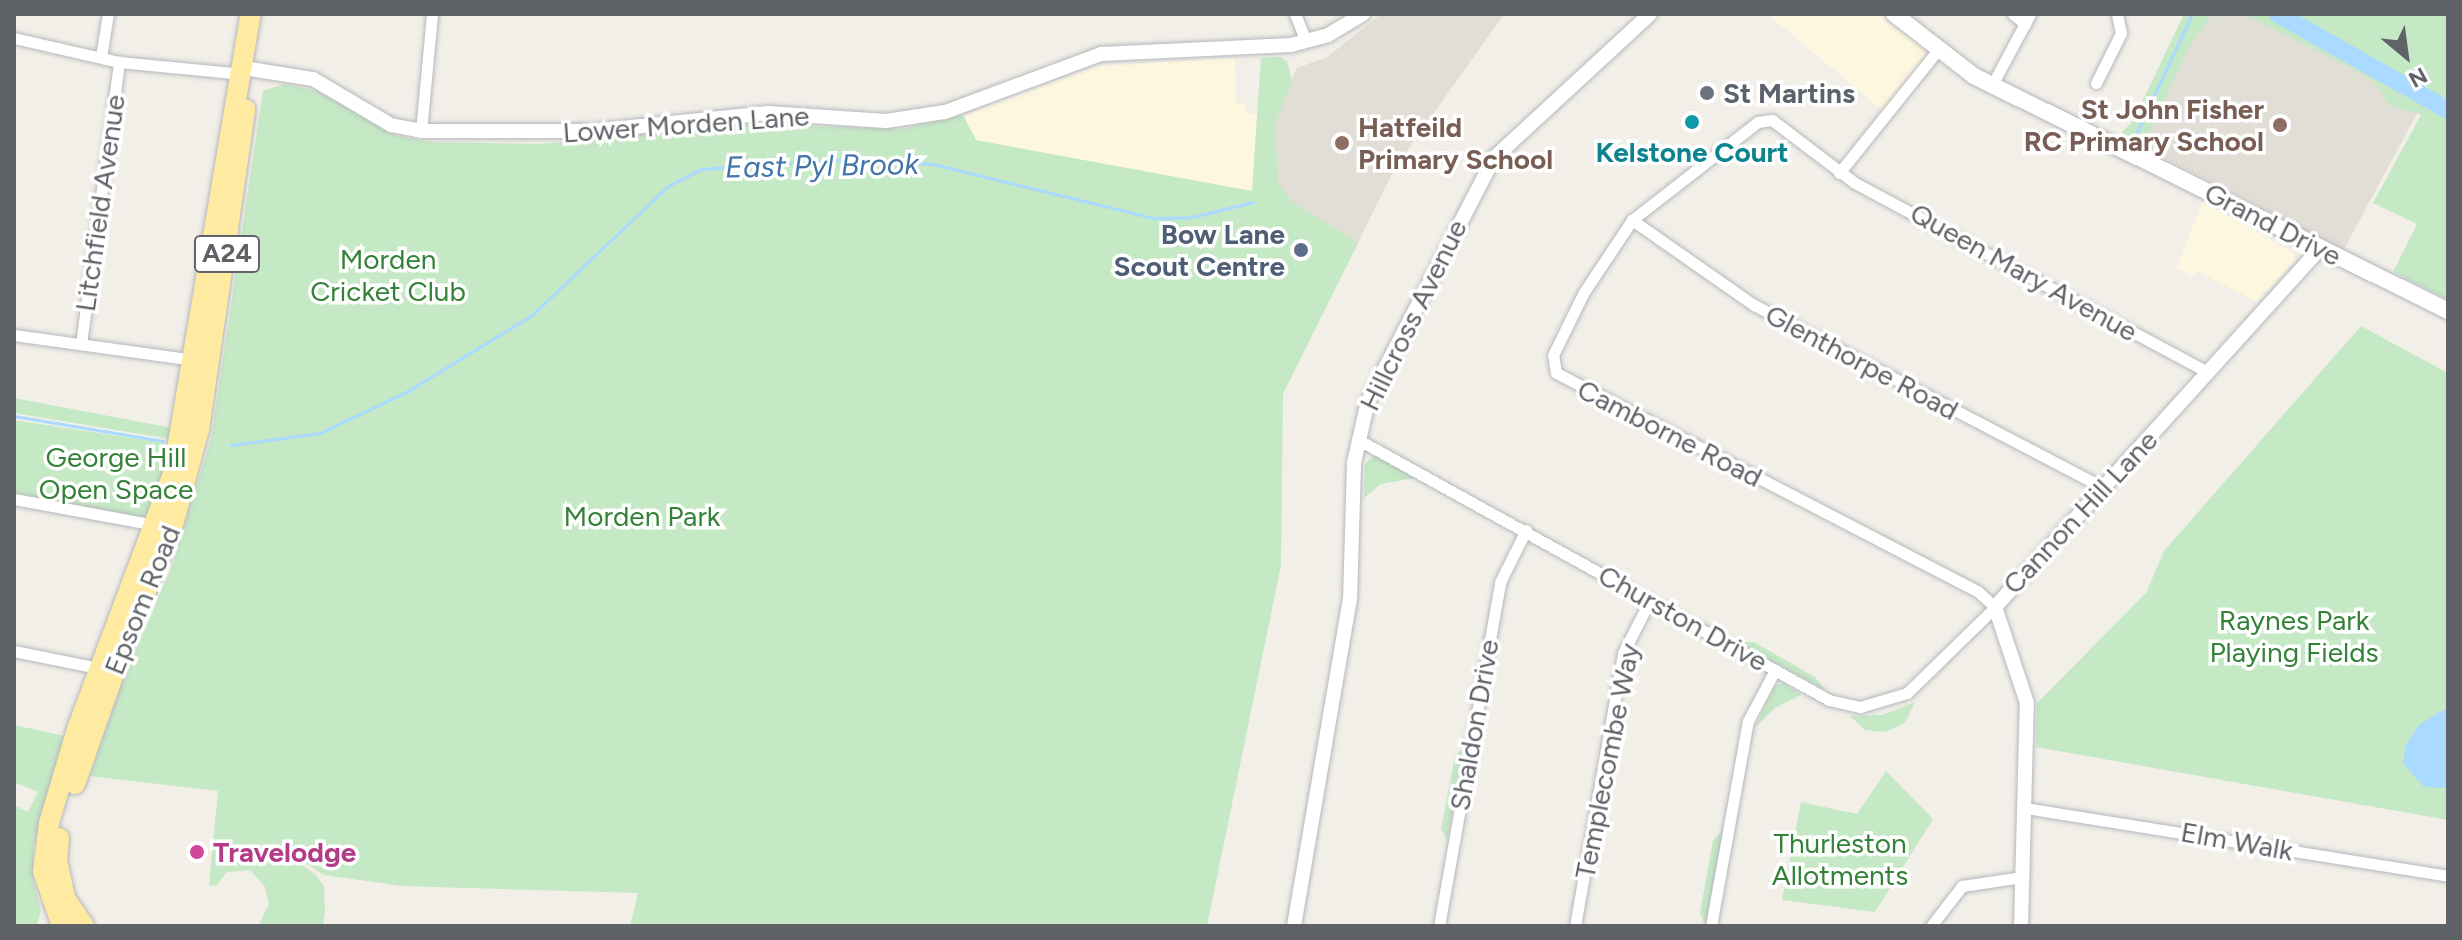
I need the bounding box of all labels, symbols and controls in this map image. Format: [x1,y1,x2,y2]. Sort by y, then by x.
north arrow [2366,16,2446,96]
text: N [2404,61,2432,93]
place label: St Martins [1723,76,1855,110]
marker: St Martins [1698,84,1716,102]
street label: Litchfield Avenue [68,92,132,314]
place label: St John Fisher RC Primary School [2024,92,2264,158]
street label: Lower Morden Lane [562,99,810,149]
place label: Hatfeild Primary School [1358,110,1553,176]
marker: Kelstone Court [1683,113,1701,131]
marker: St John Fisher RC Primary School [2271,116,2289,134]
marker: Hatfeild Primary School [1333,134,1351,152]
place label: Kelstone Court [1596,135,1788,169]
water label: East Pyl Brook [725,146,919,186]
street label: Grand Drive [2199,175,2347,273]
street label: Queen Mary Avenue [1905,196,2143,348]
street label: Hillcross Avenue [1352,214,1474,416]
place label: Bow Lane Scout Centre [1114,217,1285,283]
road number: A24 [193,232,261,276]
marker: Bow Lane Scout Centre [1292,241,1310,259]
park label: Morden Cricket Club [310,242,466,308]
street label: Glenthorpe Road [1760,297,1964,427]
street label: Camborne Road [1572,372,1768,494]
street label: Cannon Hill Lane [1996,423,2164,601]
park label: George Hill Open Space [39,440,193,506]
park label: Morden Park [564,499,720,533]
street label: Epsom Road [97,521,187,679]
street label: Churston Drive [1593,558,1773,678]
park label: Raynes Park Playing Fields [2209,603,2379,669]
street label: Shaldon Drive [1442,637,1506,813]
street label: Templecombe Way [1568,640,1646,882]
street label: Elm Walk [2178,815,2296,867]
park label: Thurleston Allotments [1772,826,1908,892]
place label: Travelodge [213,835,356,869]
marker: Travelodge [188,843,206,861]

